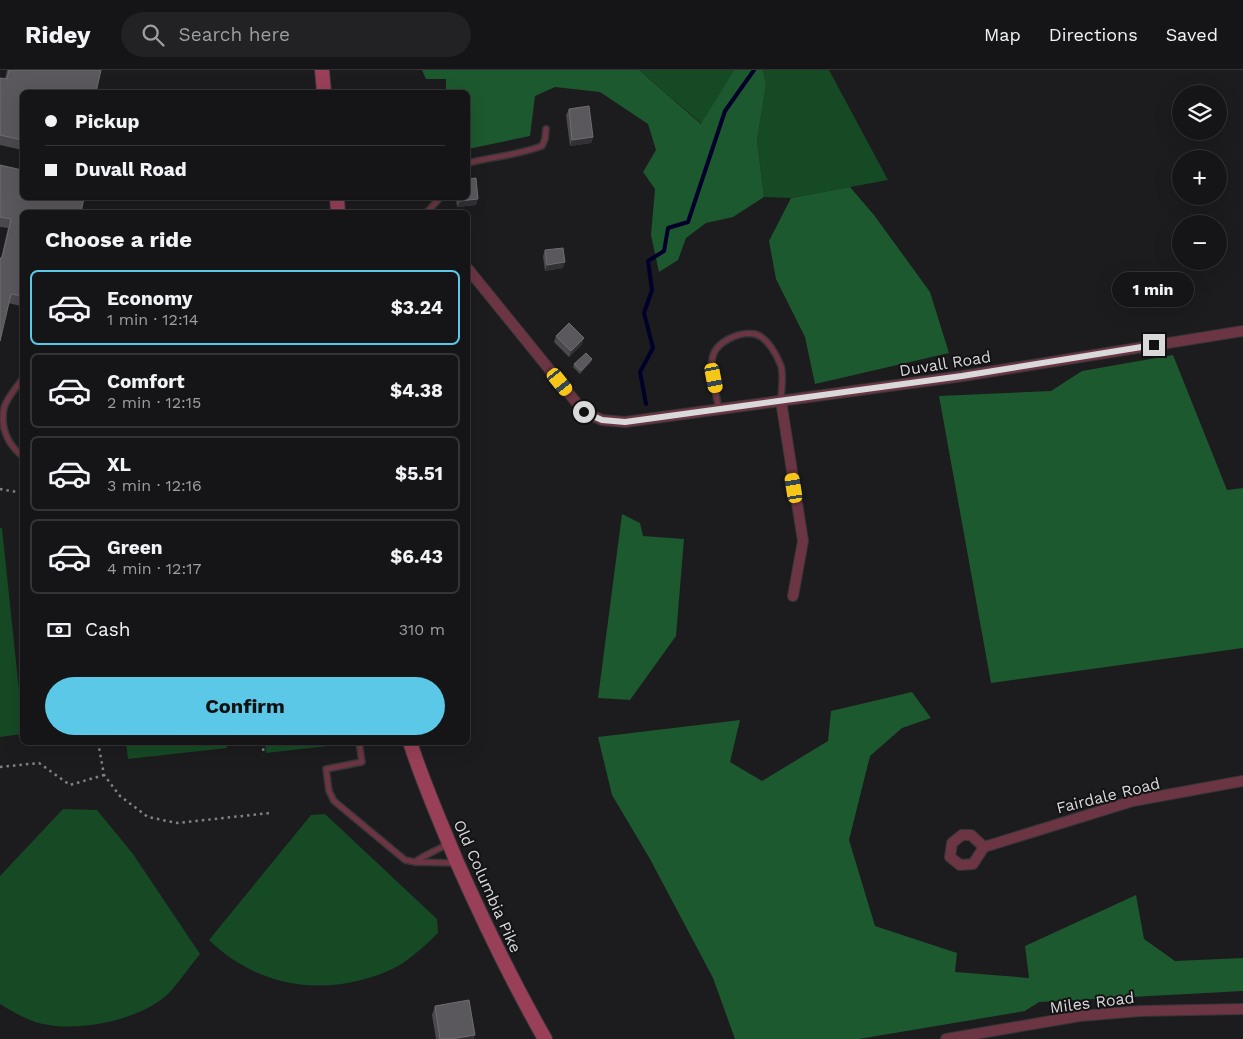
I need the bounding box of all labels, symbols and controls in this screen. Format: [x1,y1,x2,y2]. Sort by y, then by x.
search box [121,12,471,57]
text: Ridey [25,21,91,49]
icon: search [139,21,167,49]
text: Search here [179,23,290,46]
text: Map [984,24,1021,45]
text: Directions [1049,24,1138,45]
text: Saved [1166,24,1218,45]
map controls [1172,85,1227,270]
button: layers [1172,85,1227,140]
text: Pickup [75,110,139,133]
button: + [1172,150,1227,205]
text: Duvall Road [75,158,187,181]
button: − [1172,215,1227,270]
text: Choose a ride [45,227,192,252]
callout: 1 min [1113,272,1195,308]
text: 1 min [1132,280,1174,299]
icon: car [47,285,92,330]
text: Economy [107,287,192,310]
text: $3.24 [391,296,443,319]
text: 1 min · 12:14 [107,310,199,329]
route end [1143,334,1165,356]
street label: Duvall Road [898,347,992,380]
car [703,362,724,394]
car [544,366,575,398]
icon: car [47,368,92,413]
text: Comfort [107,370,185,393]
text: $4.38 [390,379,443,402]
text: 2 min · 12:15 [107,393,201,412]
route start [573,401,595,423]
icon: car [47,451,92,496]
text: XL [107,453,131,476]
text: $5.51 [395,462,443,485]
car [784,472,803,504]
text: 3 min · 12:16 [107,476,202,495]
icon: car [47,534,92,579]
text: Green [107,536,163,559]
text: $6.43 [390,545,443,568]
text: 4 min · 12:17 [107,559,201,578]
icon: cash [45,616,73,644]
text: Cash [85,618,131,641]
text: 310 m [399,620,445,639]
button: Confirm [45,677,445,735]
street label: Fairdale Road [1054,773,1162,818]
street label: Old Columbia Pike [450,817,525,956]
street label: Miles Road [1049,988,1135,1017]

